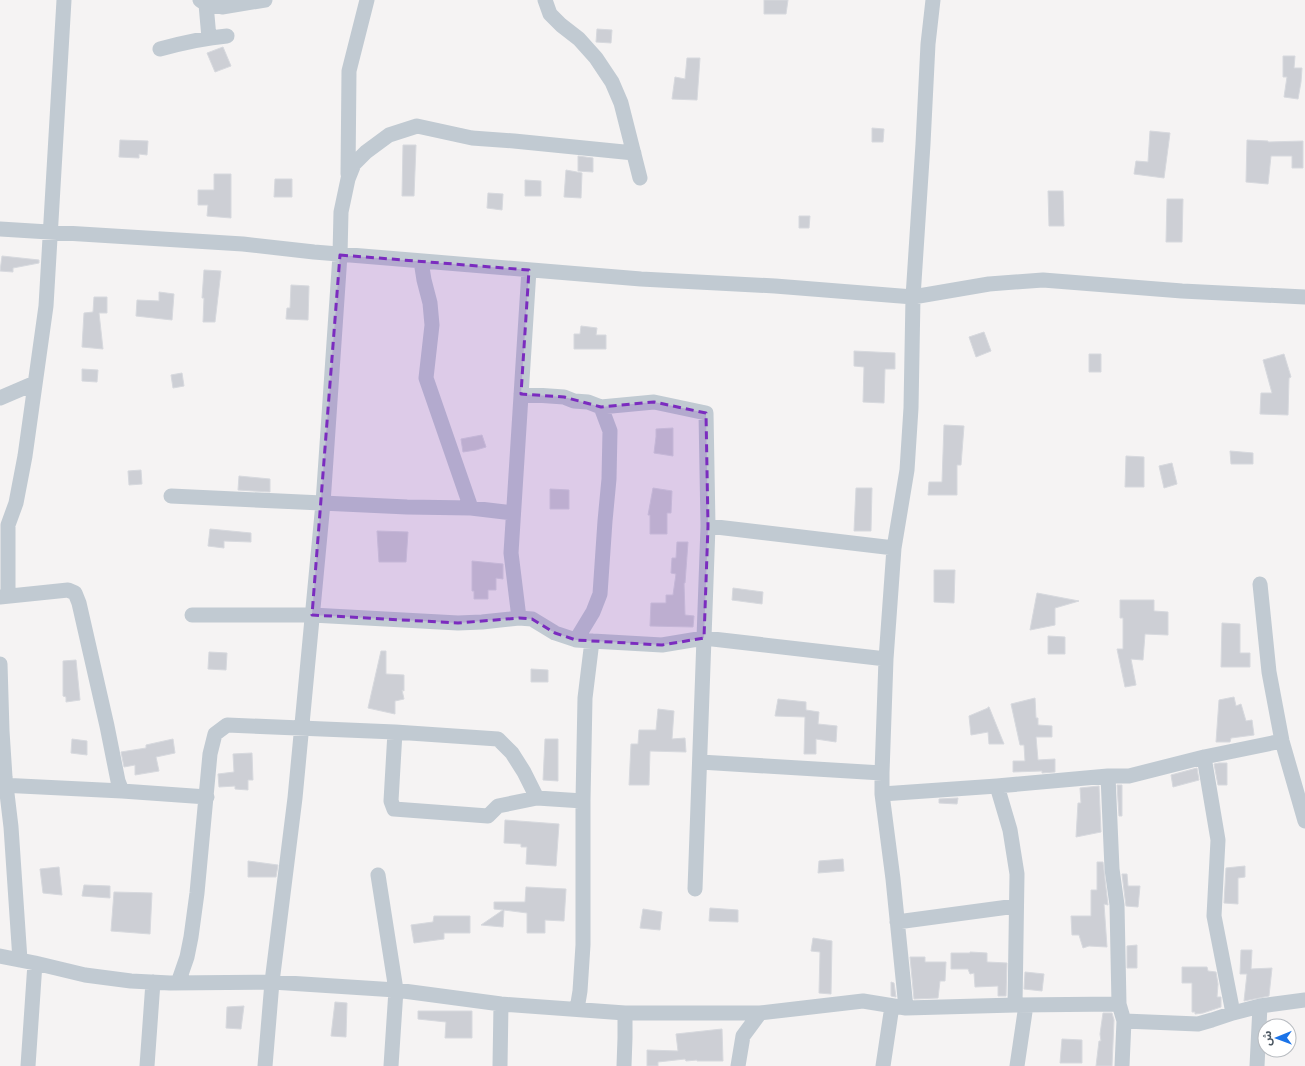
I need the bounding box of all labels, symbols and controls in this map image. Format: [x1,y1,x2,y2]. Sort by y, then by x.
north arrow [1257,1018,1297,1058]
text: ش [1259,1031,1274,1046]

